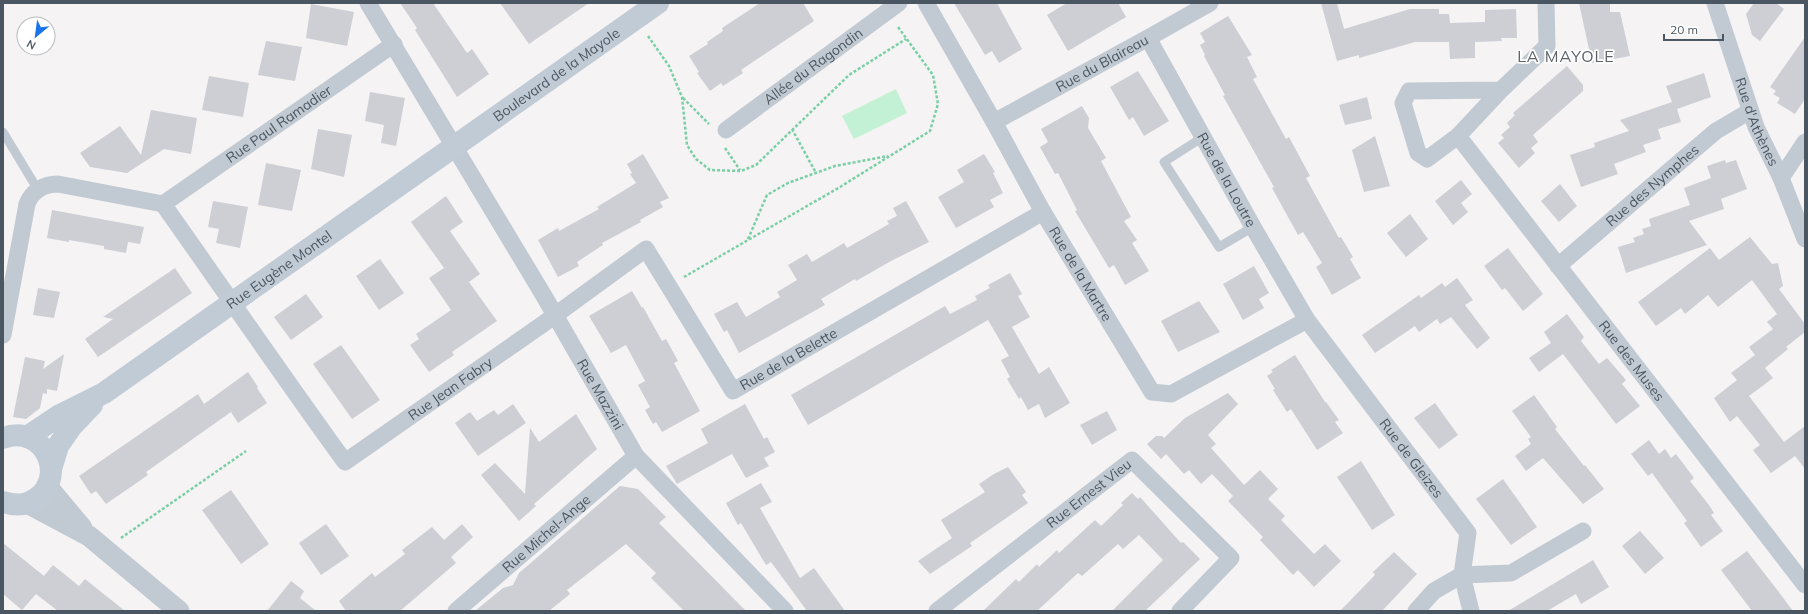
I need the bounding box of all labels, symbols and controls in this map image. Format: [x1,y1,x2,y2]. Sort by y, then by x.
north arrow [16,16,56,56]
scale bar [1664,16,1723,42]
text: 20 m [1670,22,1698,37]
street label: Boulevard de la Mayole [489,24,623,125]
street label: Allée du Ragondin [760,24,866,108]
street label: Rue du Blaireau [1052,31,1151,96]
text: N [24,37,38,53]
district label: LA MAYOLE [1517,46,1615,66]
street label: Rue d'Athènes [1731,75,1783,169]
street label: Rue Paul Ramadier [222,80,336,167]
street label: Rue de la Loutre [1193,129,1260,230]
street label: Rue des Nymphes [1602,141,1703,230]
street label: Rue de la Martre [1045,223,1116,325]
street label: Rue Eugène Montel [223,226,335,313]
street label: Rue des Muses [1595,317,1669,405]
street label: Rue de la Belette [736,324,840,394]
street label: Rue Jean Fabry [404,353,496,424]
street label: Rue Mazzini [573,355,628,433]
street label: Rue de Gleizes [1376,415,1447,502]
street label: Rue Ernest Vieu [1043,455,1135,532]
street label: Rue Michel-Ange [498,490,594,576]

